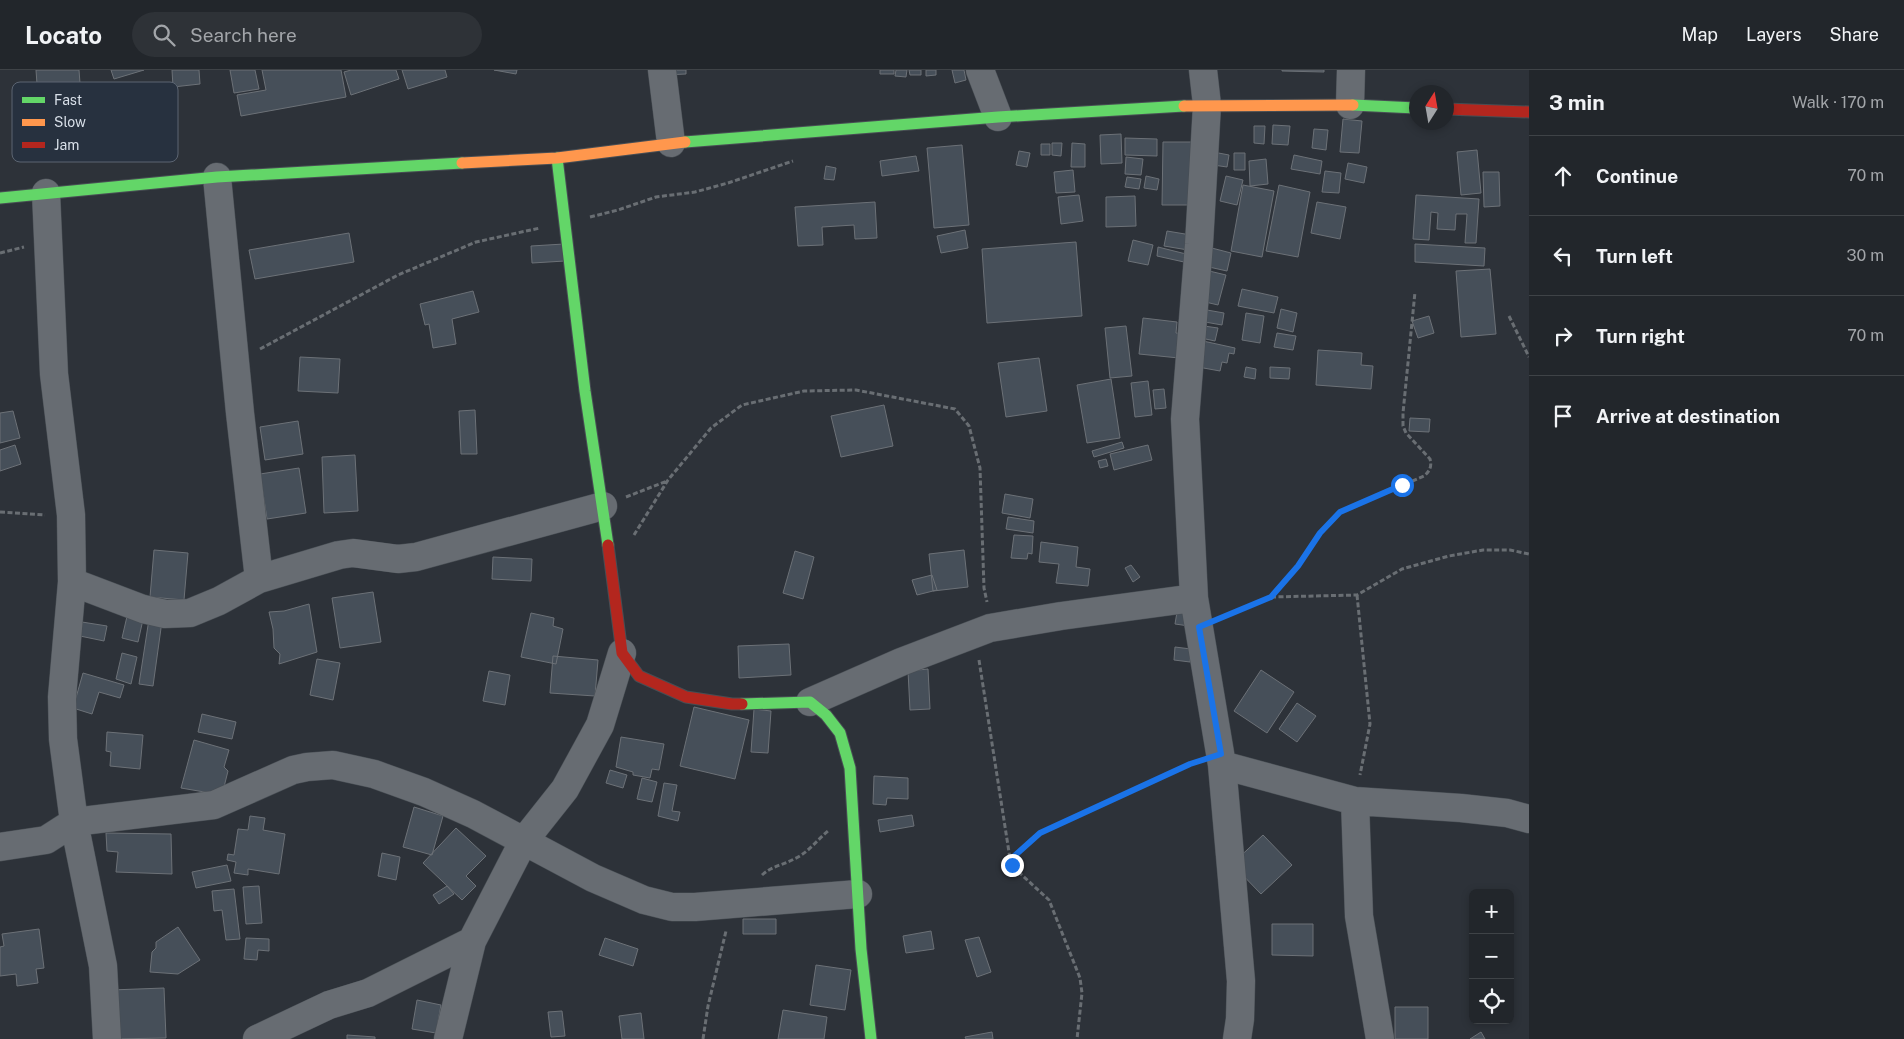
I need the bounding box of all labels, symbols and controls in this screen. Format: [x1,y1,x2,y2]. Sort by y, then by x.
search box [132,12,482,57]
text: Locato [25,21,102,49]
icon: search [150,21,178,49]
text: Search here [190,24,297,46]
text: Map [1682,24,1718,45]
text: Layers [1746,24,1802,45]
text: Share [1830,24,1879,45]
legend [12,82,178,162]
north arrow [1409,85,1454,130]
text: 3 min [1549,90,1605,115]
text: Fast [54,92,82,108]
text: Walk · 170 m [1792,93,1884,112]
text: Slow [54,114,86,130]
text: Jam [54,137,79,153]
icon: ahead [1549,162,1577,190]
text: Continue [1596,165,1678,187]
text: 70 m [1847,166,1884,185]
icon: left [1549,242,1577,270]
text: Turn left [1596,245,1673,267]
text: 30 m [1847,246,1884,265]
icon: right [1549,322,1577,350]
text: Turn right [1596,325,1685,347]
text: 70 m [1847,326,1884,345]
icon: arrive [1549,402,1577,430]
text: Arrive at destination [1596,405,1780,427]
route start [1391,474,1414,497]
route end [1001,854,1024,877]
map controls [1469,889,1514,1024]
button: + [1469,889,1514,934]
button: − [1469,934,1514,979]
button: locate [1469,979,1514,1024]

